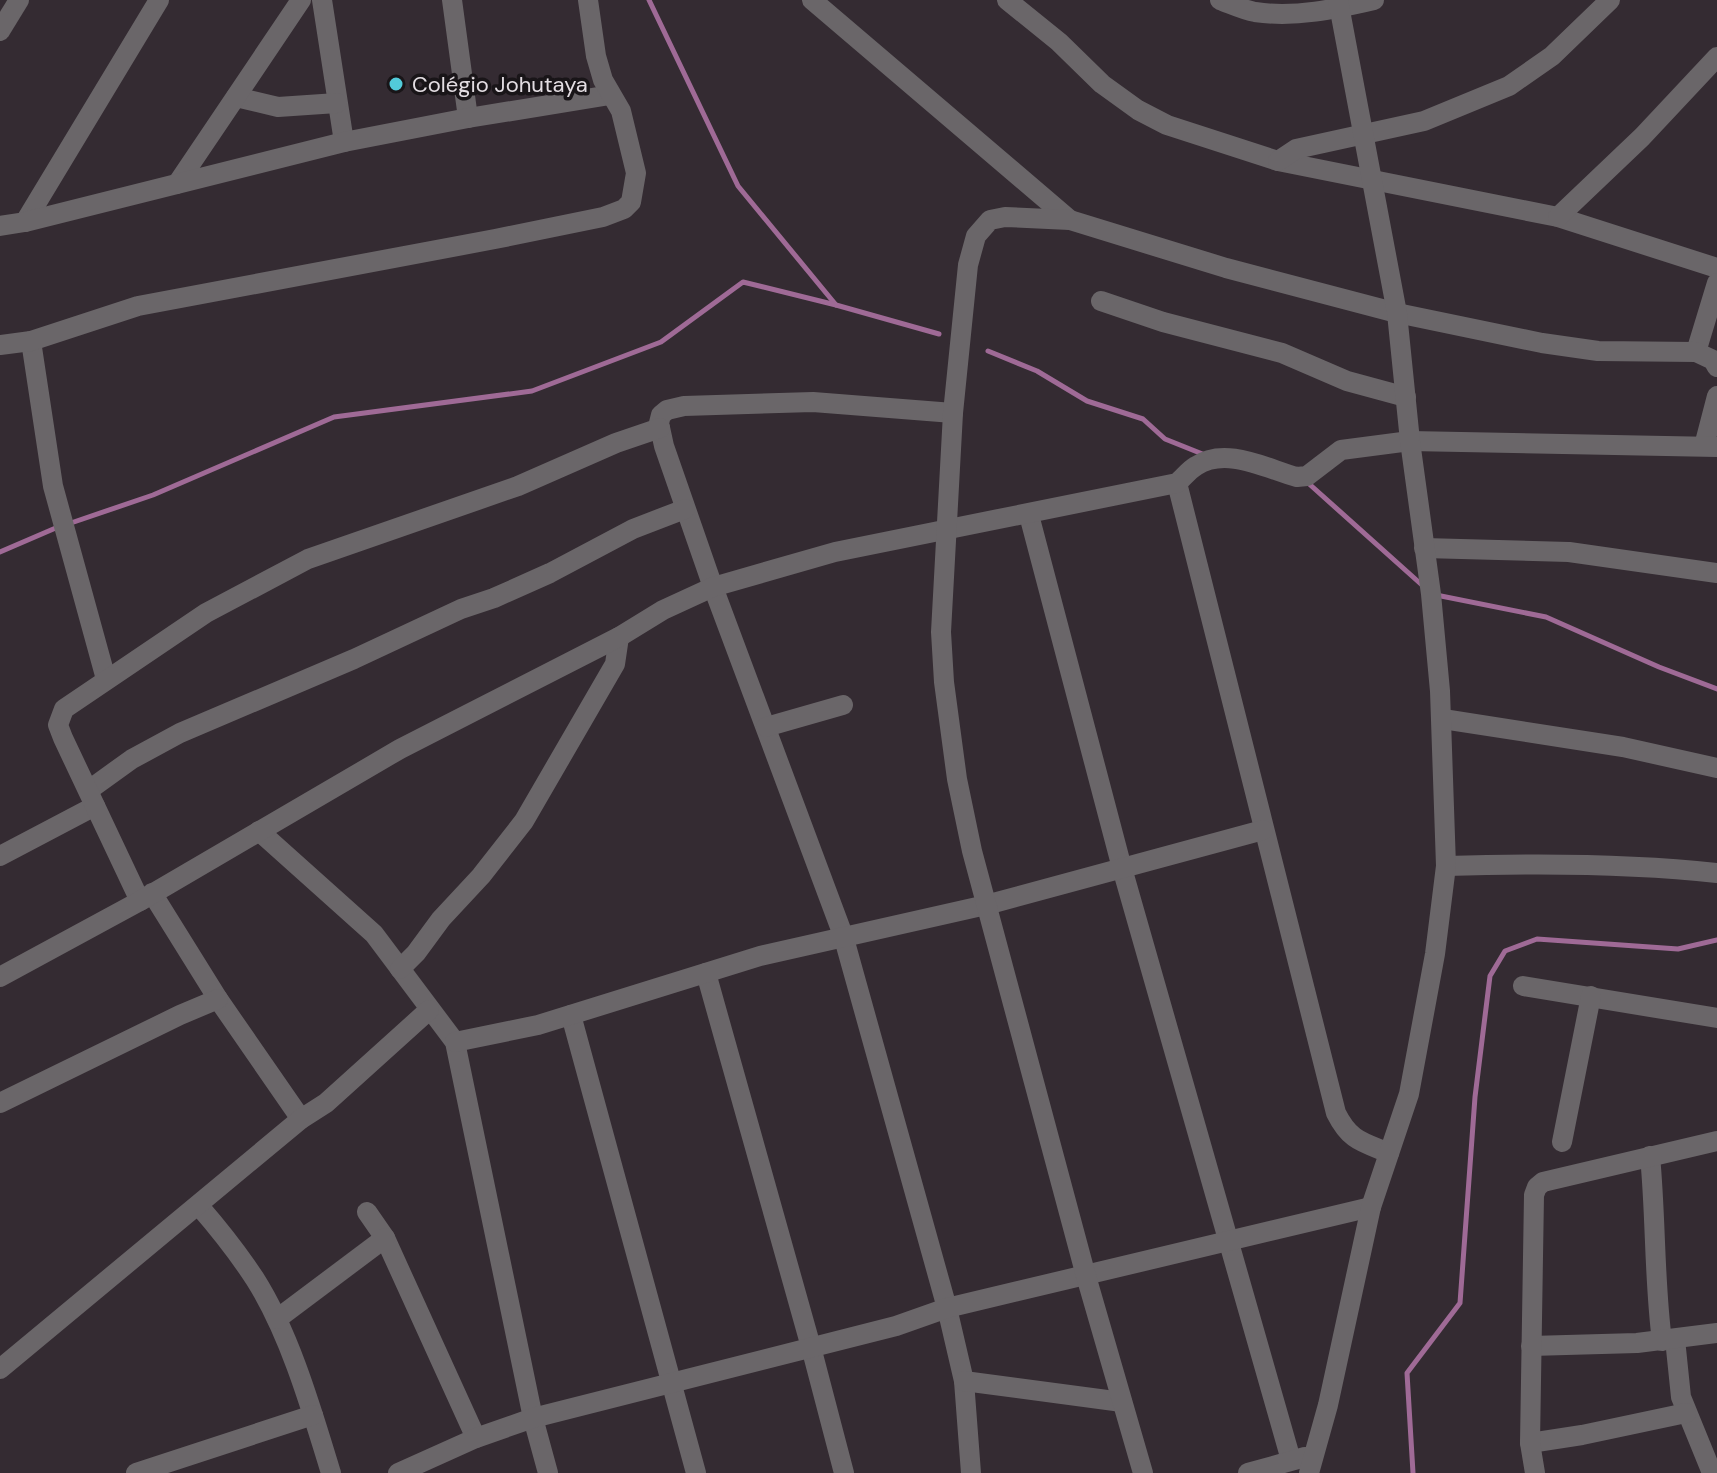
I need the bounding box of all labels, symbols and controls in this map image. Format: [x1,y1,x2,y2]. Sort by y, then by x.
place label: Colégio Johutaya [412,70,588,99]
marker: Colégio Johutaya [387,75,405,93]

